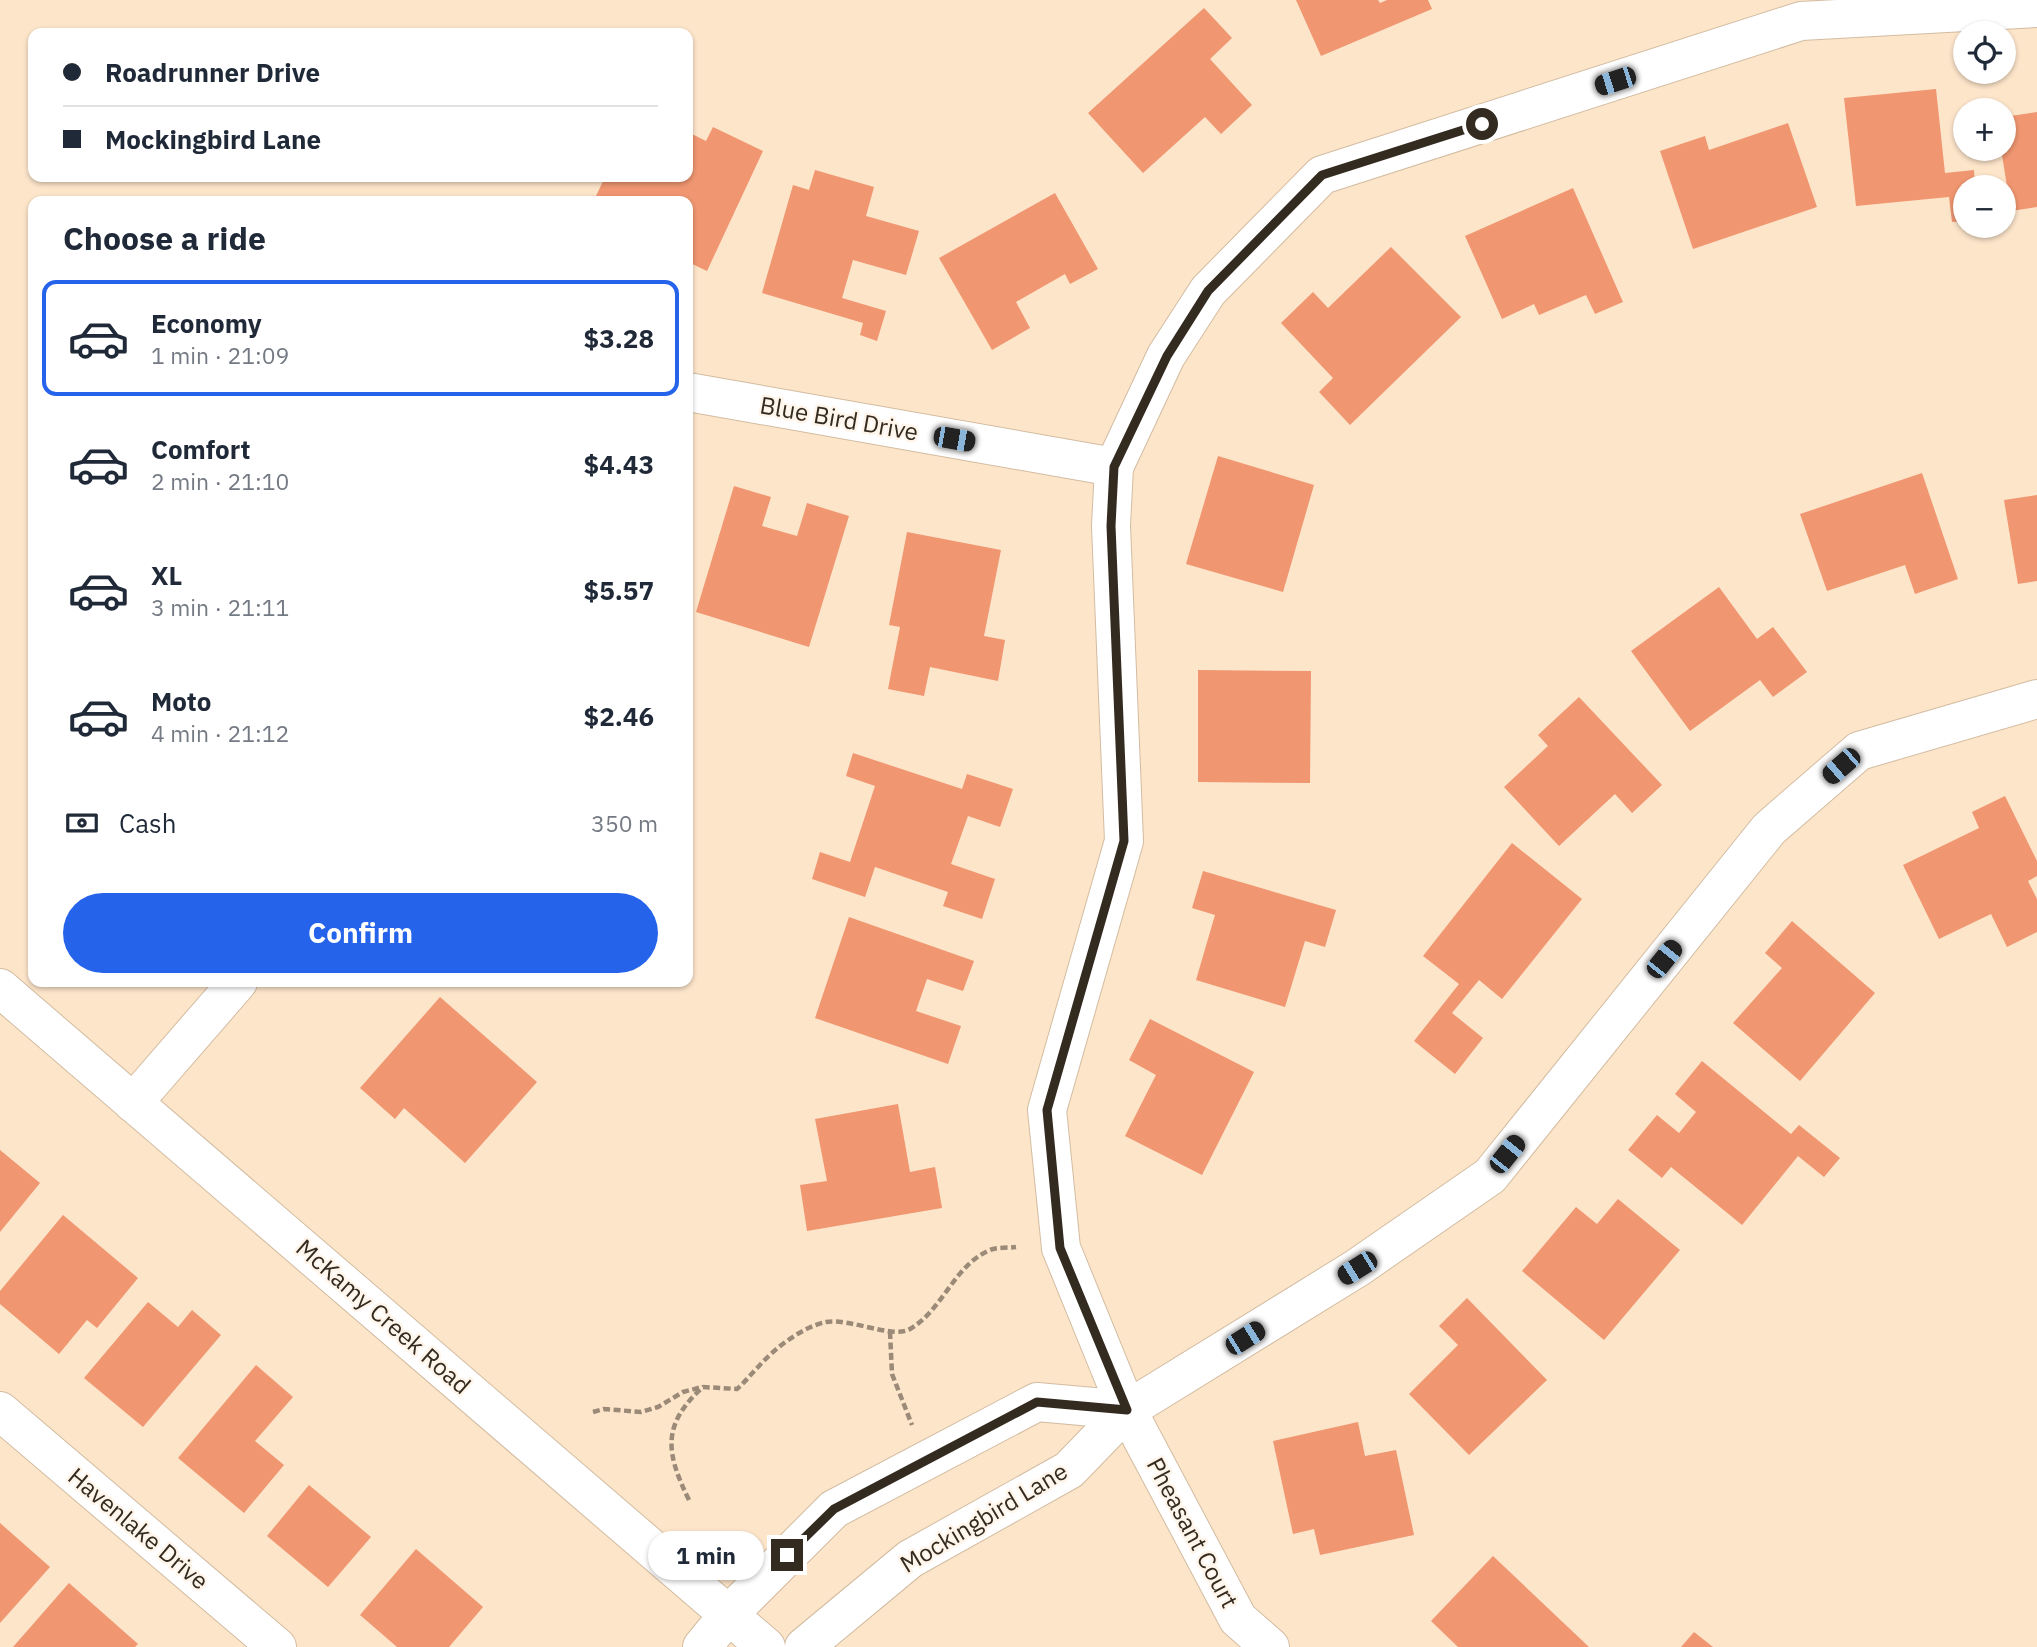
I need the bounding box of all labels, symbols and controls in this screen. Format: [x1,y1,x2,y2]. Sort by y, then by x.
map controls [1953,21,2016,238]
button: locate [1953,21,2016,84]
text: Roadrunner Drive [105,55,320,89]
car [1592,65,1639,97]
button: + [1953,98,2016,161]
route start [1466,108,1498,140]
text: Mockingbird Lane [105,122,321,156]
button: − [1953,175,2016,238]
text: Choose a ride [63,217,266,259]
text: Economy [151,306,262,340]
icon: car [67,307,130,370]
text: $3.28 [584,321,654,355]
text: 1 min · 21:09 [151,340,289,370]
street label: Blue Bird Drive [757,388,921,448]
car [932,425,977,453]
text: Comfort [151,432,250,466]
icon: car [67,433,130,496]
text: $4.43 [584,447,654,481]
text: 2 min · 21:10 [151,466,289,496]
text: XL [151,558,182,592]
icon: car [67,559,130,622]
text: $5.57 [584,573,654,607]
text: 3 min · 21:11 [151,592,289,622]
text: Moto [151,684,211,718]
icon: car [67,685,130,748]
text: $2.46 [584,699,654,733]
text: 4 min · 21:12 [151,718,289,748]
car [1819,744,1864,788]
icon: cash [63,804,101,842]
text: Cash [119,806,176,840]
text: 350 m [591,808,658,838]
button: Confirm [63,893,658,973]
car [1643,936,1686,982]
car [1486,1131,1529,1177]
street label: McKamy Creek Road [290,1232,478,1401]
car [1334,1248,1381,1288]
car [1222,1318,1269,1358]
street label: Pheasant Court [1140,1452,1246,1613]
street label: Mockingbird Lane [894,1455,1073,1580]
street label: Havenlake Drive [62,1460,216,1596]
callout: 1 min [647,1530,762,1580]
route end [771,1539,803,1571]
text: 1 min [676,1540,736,1570]

